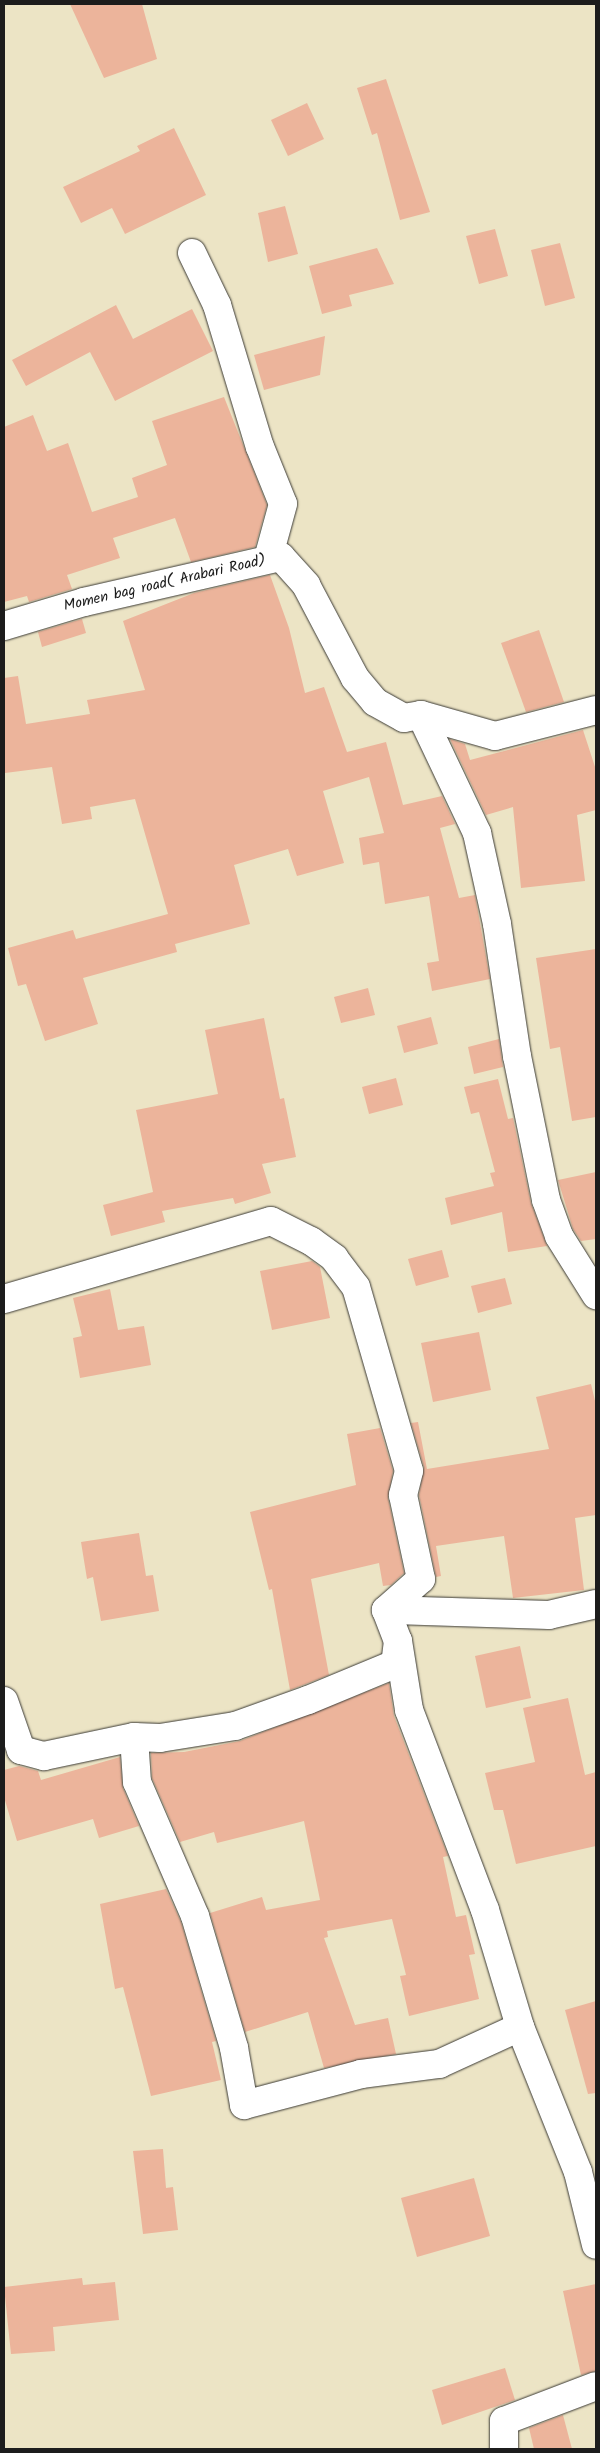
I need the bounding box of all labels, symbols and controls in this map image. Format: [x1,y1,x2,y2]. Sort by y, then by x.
street label: Momen bag road( Arabari Road) [62,552,268,616]

